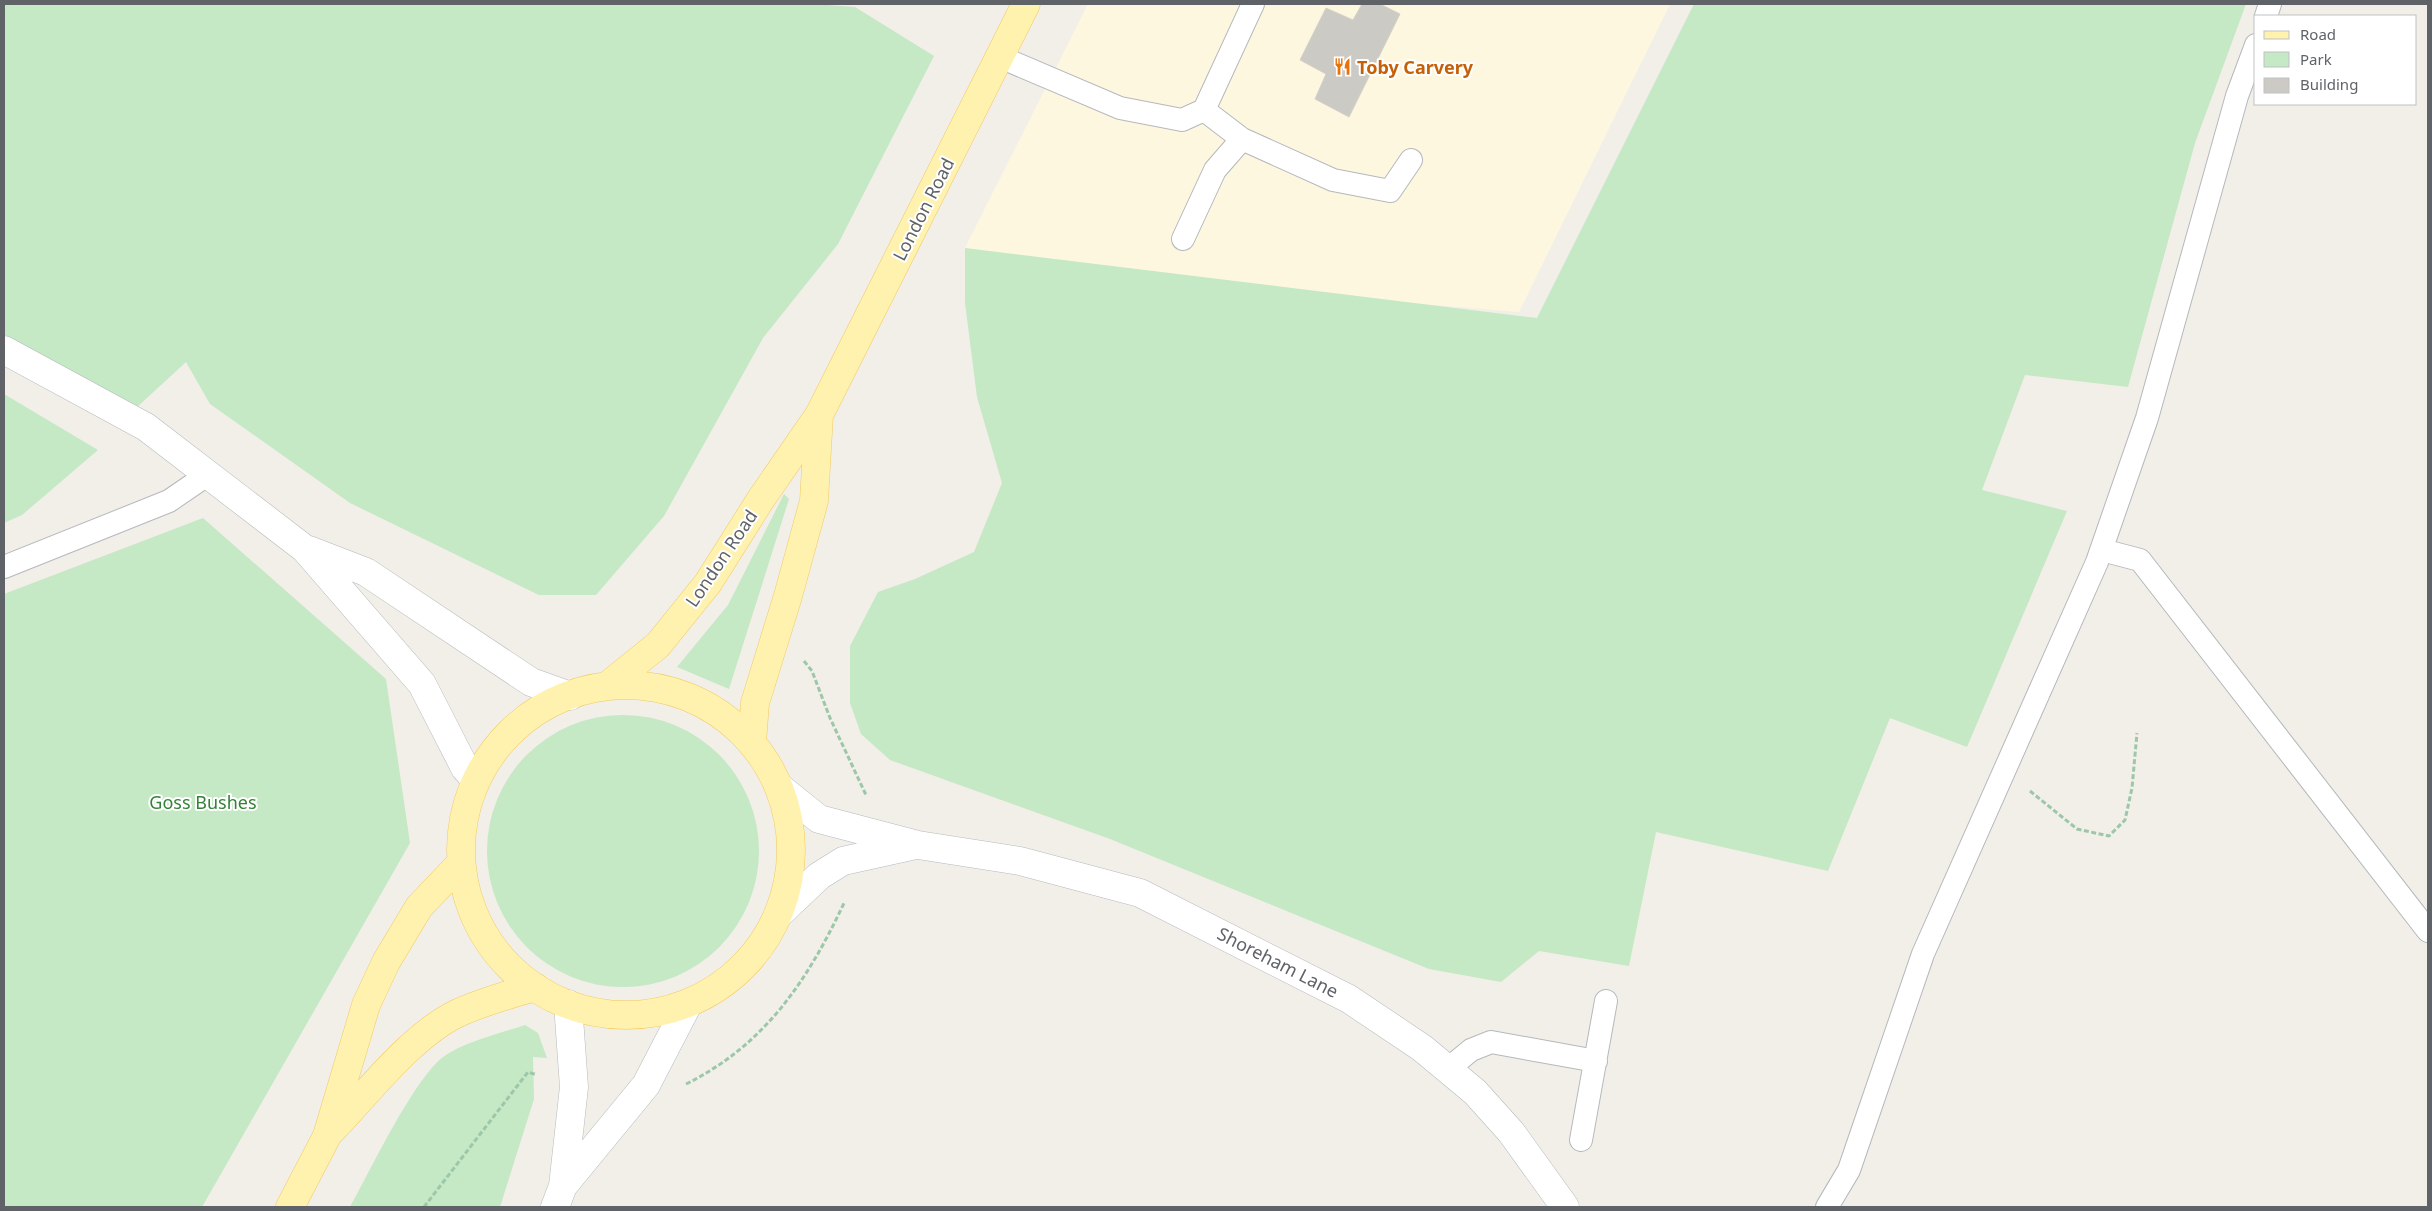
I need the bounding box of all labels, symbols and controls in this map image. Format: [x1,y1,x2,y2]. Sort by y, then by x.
legend [2254,15,2417,105]
text: Road [2300,24,2336,44]
text: Park [2300,49,2332,69]
place label: Toby Carvery [1357,55,1474,79]
restaurant icon: Toby Carvery [1333,57,1353,77]
text: Building [2300,74,2358,94]
street label: London Road [887,153,959,265]
street label: London Road [680,505,762,611]
park label: Goss Bushes [149,790,257,814]
street label: Shoreham Lane [1213,921,1343,1003]

